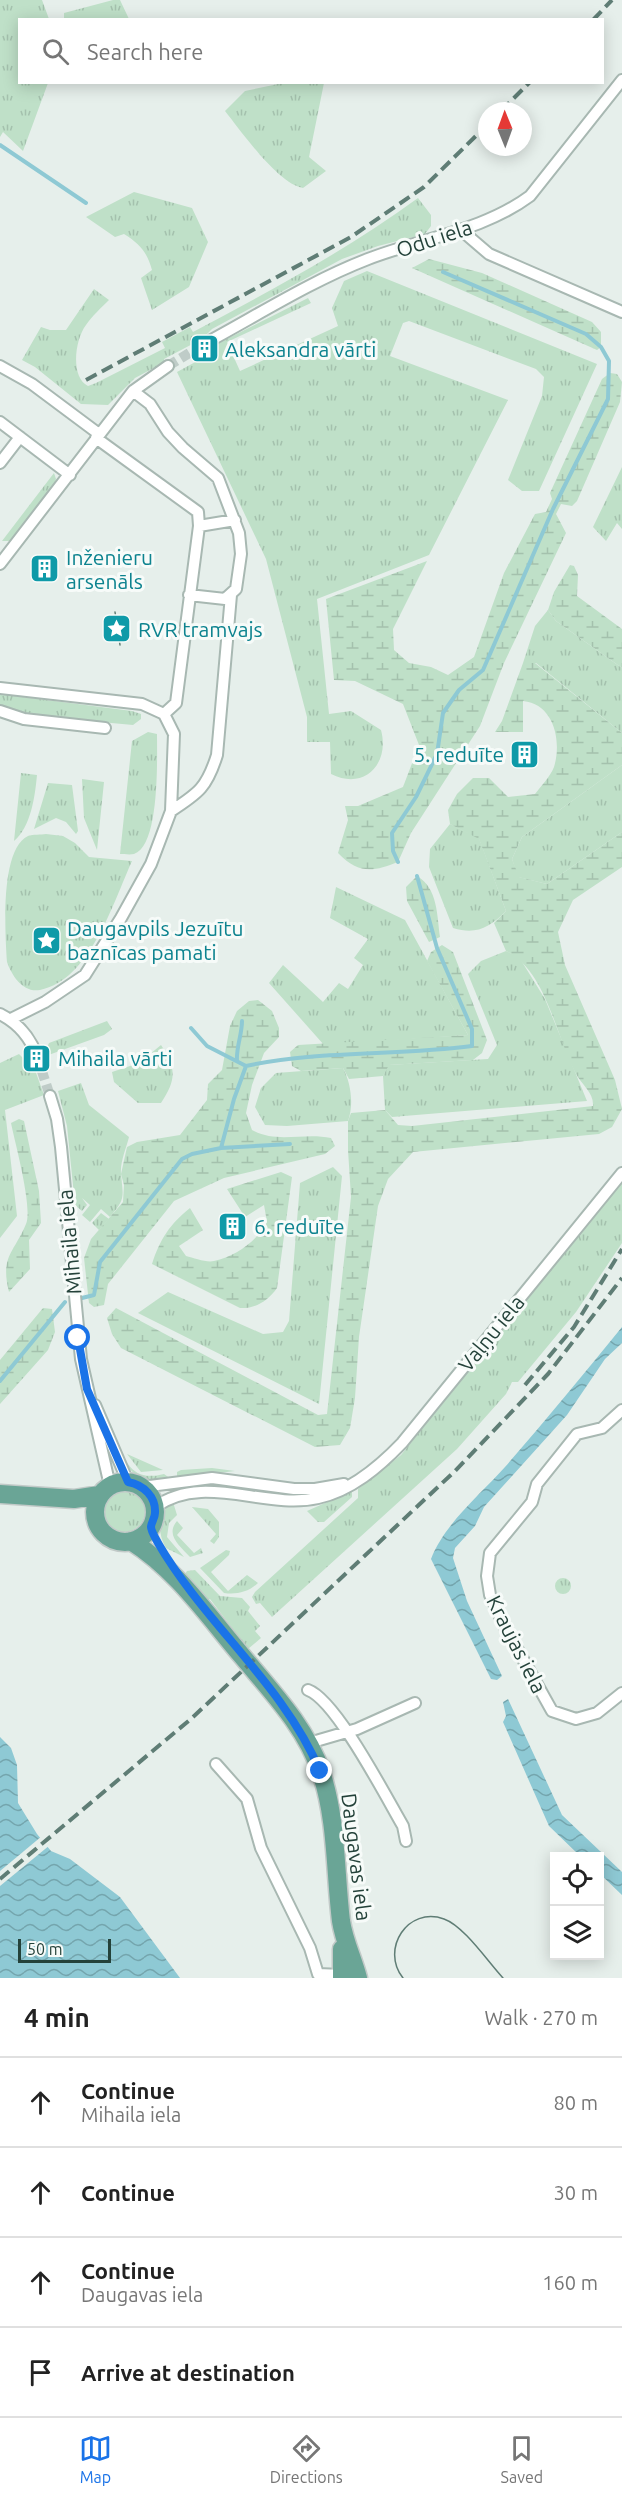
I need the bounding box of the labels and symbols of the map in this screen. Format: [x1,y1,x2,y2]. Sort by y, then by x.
north arrow [478,102,532,156]
street label: Odu iela [393,214,475,262]
building icon: Aleksandra vārti [188,333,220,365]
place label: Aleksandra vārti [225,337,376,361]
place label: Inženieru arsenāls [66,545,153,593]
building icon: Inženieru arsenāls [29,553,61,585]
place icon: RVR tramvajs [101,613,133,645]
place label: RVR tramvajs [138,617,263,641]
building icon: 5. reduīte [509,738,541,770]
place label: 5. reduīte [413,742,504,766]
place label: Daugavpils Jezuītu baznīcas pamati [67,916,243,964]
place icon: Daugavpils Jezuītu baznīcas pamati [30,924,62,956]
building icon: Mihaila vārti [21,1042,53,1074]
place label: Mihaila vārti [58,1046,173,1070]
street label: Mihaila iela [52,1188,86,1296]
building icon: 6. reduīte [217,1210,249,1242]
place label: 6. reduīte [254,1214,345,1238]
street label: Vaļņu iela [453,1290,529,1376]
route start [64,1324,90,1350]
street label: Kraujas iela [482,1591,552,1697]
route end [306,1757,332,1783]
street label: Daugavas iela [337,1792,377,1922]
scale bar [18,1936,111,1964]

